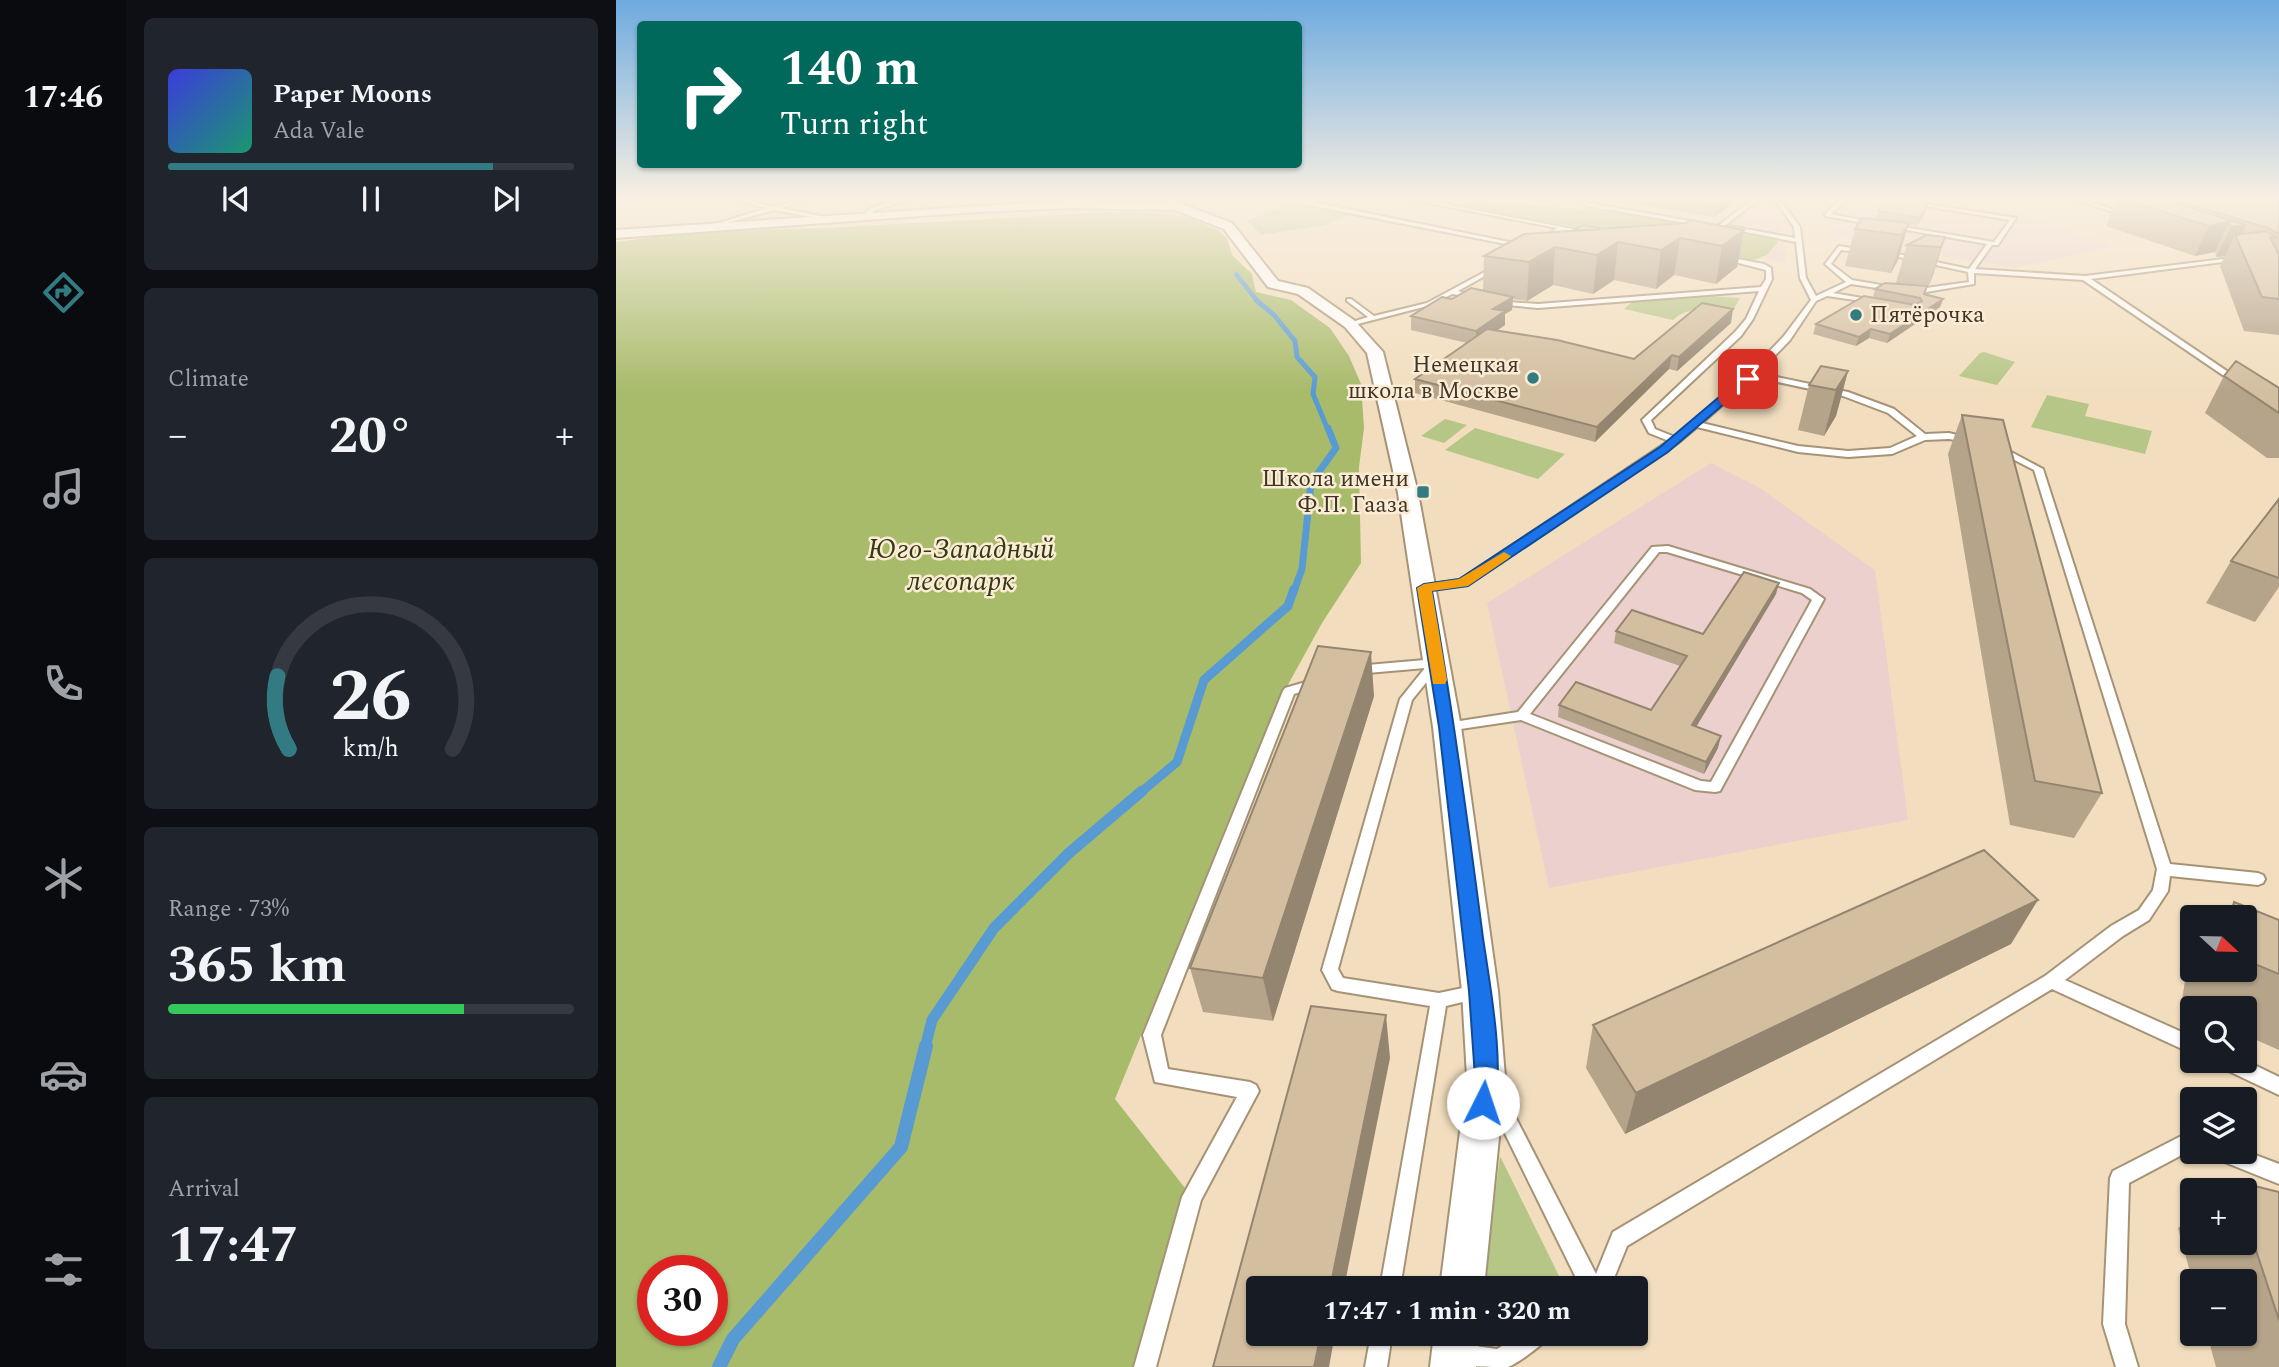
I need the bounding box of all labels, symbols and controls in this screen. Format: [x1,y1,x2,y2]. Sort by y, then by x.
text: 140 m [780,32,919,107]
icon: right [665,49,756,140]
text: 17:46 [23,73,103,122]
text: Paper Moons [273,74,432,114]
text: Turn right [780,100,928,149]
text: Ada Vale [273,114,365,149]
icon: previous [217,180,255,218]
icon: pause [352,180,390,218]
icon: next [487,180,525,218]
icon: directions [39,268,88,317]
place label: Пятёрочка [1870,298,1985,333]
marker: Пятёрочка [1848,307,1864,323]
place label: Немецкая школа в Москве [1348,348,1519,409]
pin [1718,349,1778,409]
icon: arrive [1729,360,1767,398]
text: Climate [168,362,249,397]
marker: Немецкая школа в Москве [1525,370,1541,386]
text: 20° [329,397,413,476]
text: − [168,407,187,465]
text: + [555,407,574,465]
place label: Школа имени Ф.П. Гааза [1262,462,1409,523]
icon: music [39,464,88,513]
marker: Школа имени Ф.П. Гааза [1415,484,1431,500]
park label: Юго-Западный лесопарк [868,528,1055,603]
text: 26 [330,643,412,754]
icon: phone [39,659,88,708]
text: km/h [343,730,399,768]
icon: climate [39,854,88,903]
text: Range · 73% [168,892,289,927]
north arrow [2180,905,2258,982]
map controls [2180,905,2257,1346]
text: 365 km [168,926,347,1005]
button: search [2180,996,2257,1073]
icon: car [39,1050,88,1099]
position arrow [1446,1066,1520,1140]
button: layers [2180,1087,2257,1164]
text: Arrival [168,1172,240,1207]
button: + [2180,1178,2257,1255]
text: 17:47 [168,1206,299,1285]
icon: filters [39,1245,88,1294]
speed limit sign: 30 [637,1255,728,1346]
button: − [2180,1269,2257,1346]
text: 17:47 · 1 min · 320 m [1323,1291,1571,1331]

